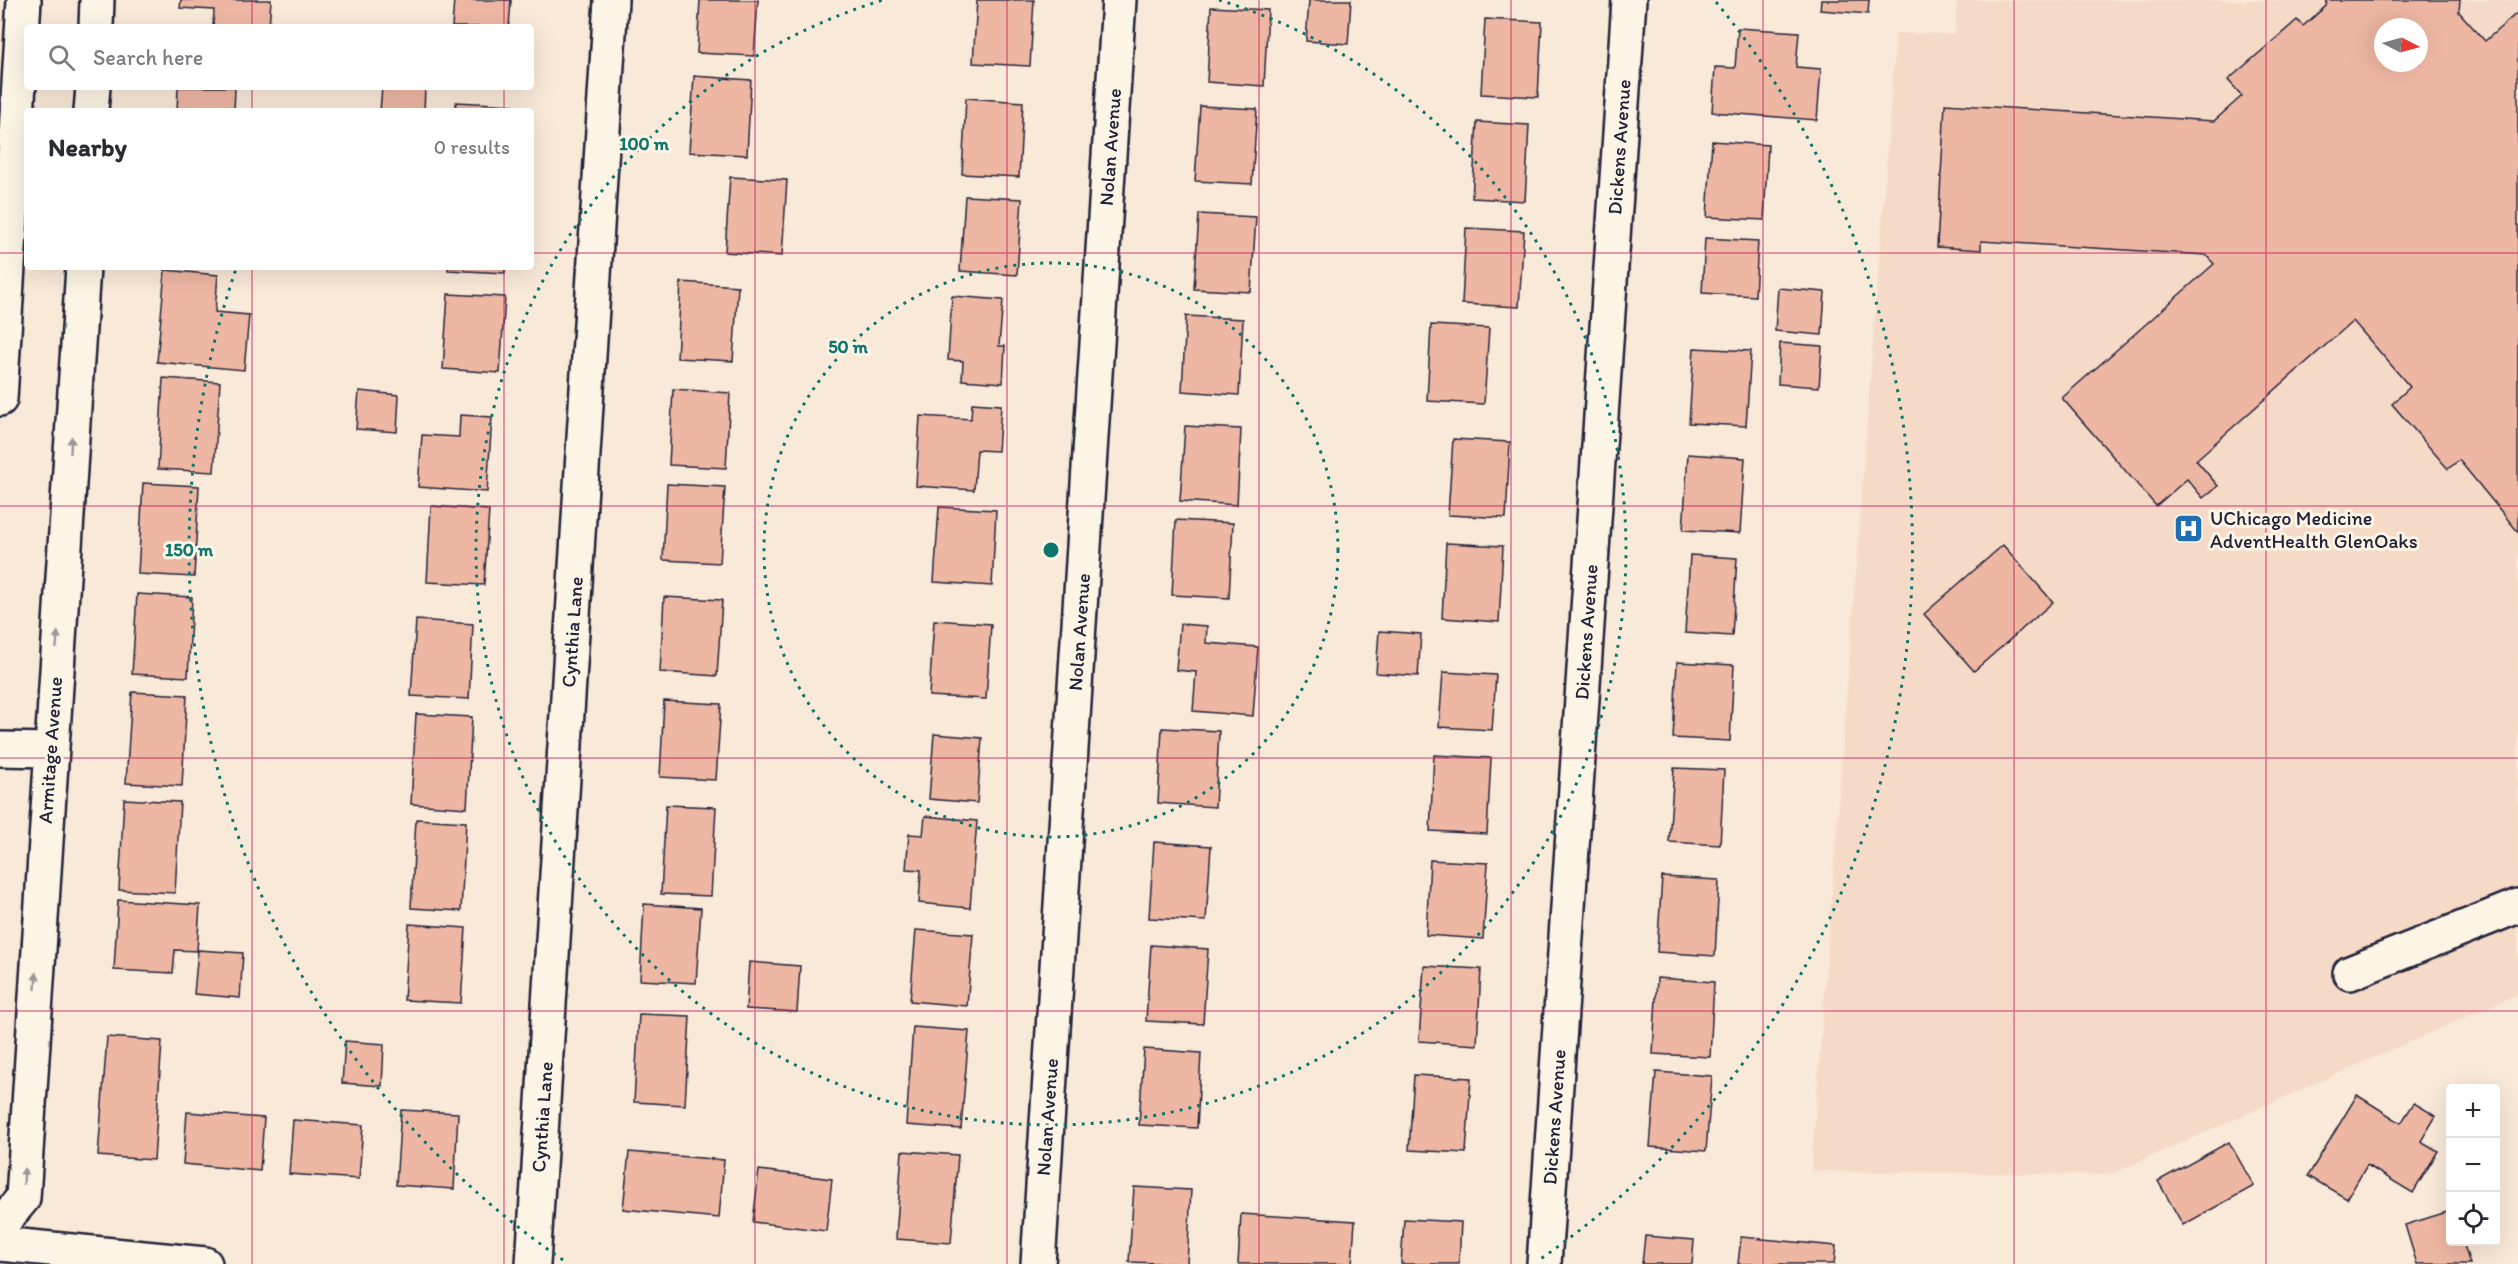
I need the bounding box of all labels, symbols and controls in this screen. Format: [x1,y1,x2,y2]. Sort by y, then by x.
north arrow [2374,18,2428,72]
search box [24,24,534,90]
icon: search [45,41,78,74]
text: Search here [93,44,203,71]
street label: Dickens Avenue [1602,78,1636,216]
street label: Nolan Avenue [1094,87,1126,207]
text: Nearby [48,131,127,163]
text: 100 m [619,133,670,155]
text: 0 results [434,135,510,159]
text: 50 m [828,336,869,358]
one-way arrow [66,436,75,455]
place label: UChicago Medicine AdventHealth GlenOaks [2210,506,2418,553]
hospital icon: UChicago Medicine AdventHealth GlenOaks [2173,513,2205,545]
text: 150 m [165,539,214,561]
centre of rings [1041,540,1061,560]
street label: Dickens Avenue [1569,563,1603,701]
street label: Nolan Avenue [1063,572,1095,692]
street label: Cynthia Lane [556,576,588,688]
one-way arrow [52,630,62,649]
street label: Armitage Avenue [33,676,67,824]
one-way arrow [31,971,40,990]
street label: Dickens Avenue [1537,1048,1571,1186]
street label: Nolan Avenue [1031,1057,1063,1177]
street label: Cynthia Lane [526,1061,558,1173]
map controls [2446,1084,2500,1246]
button: + [2446,1084,2500,1138]
button: − [2446,1138,2500,1192]
one-way arrow [19,1166,29,1185]
button: locate [2446,1192,2500,1246]

